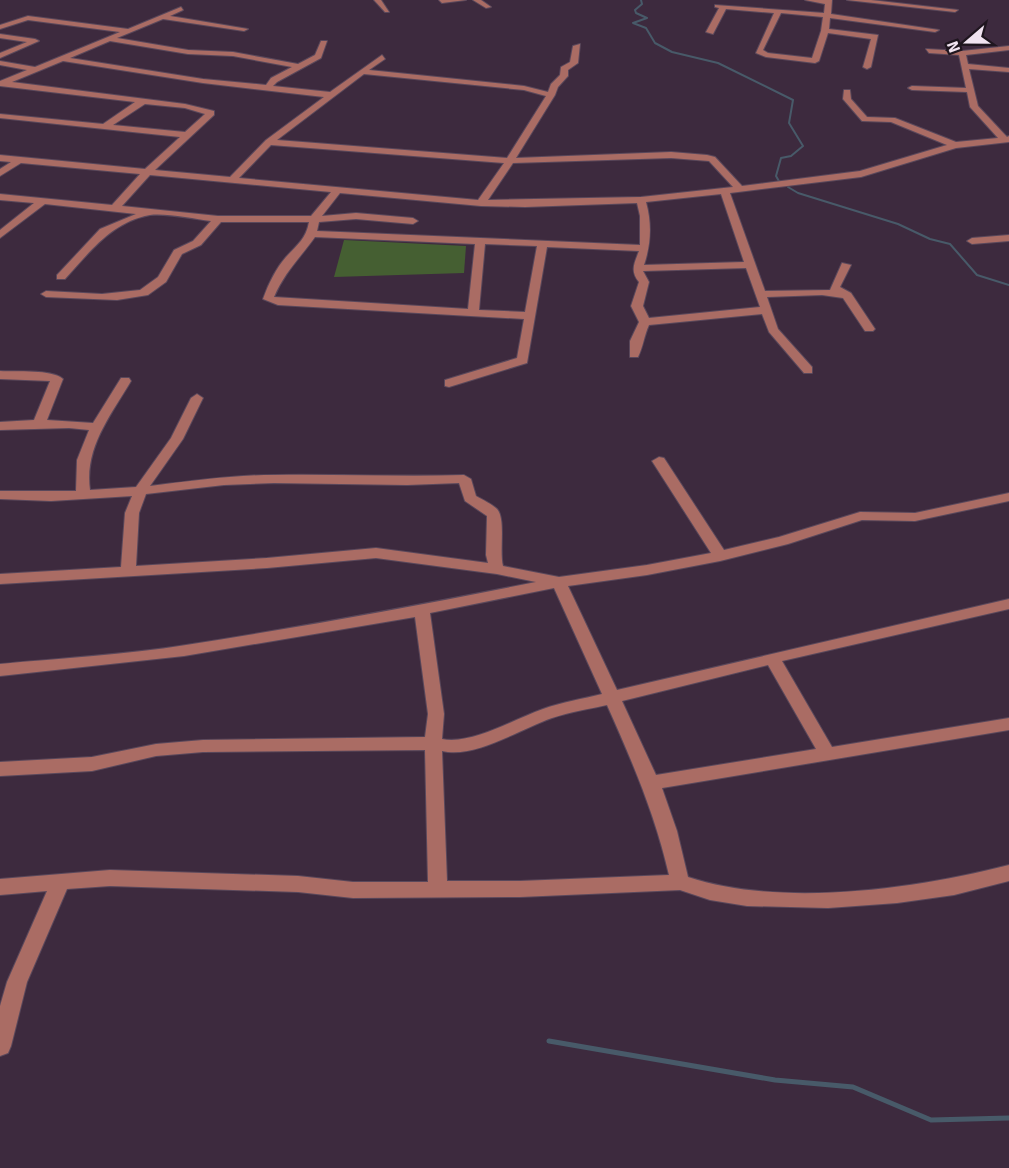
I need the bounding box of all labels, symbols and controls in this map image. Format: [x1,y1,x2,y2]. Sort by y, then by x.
north arrow [937,12,997,72]
text: N [943,38,965,55]

